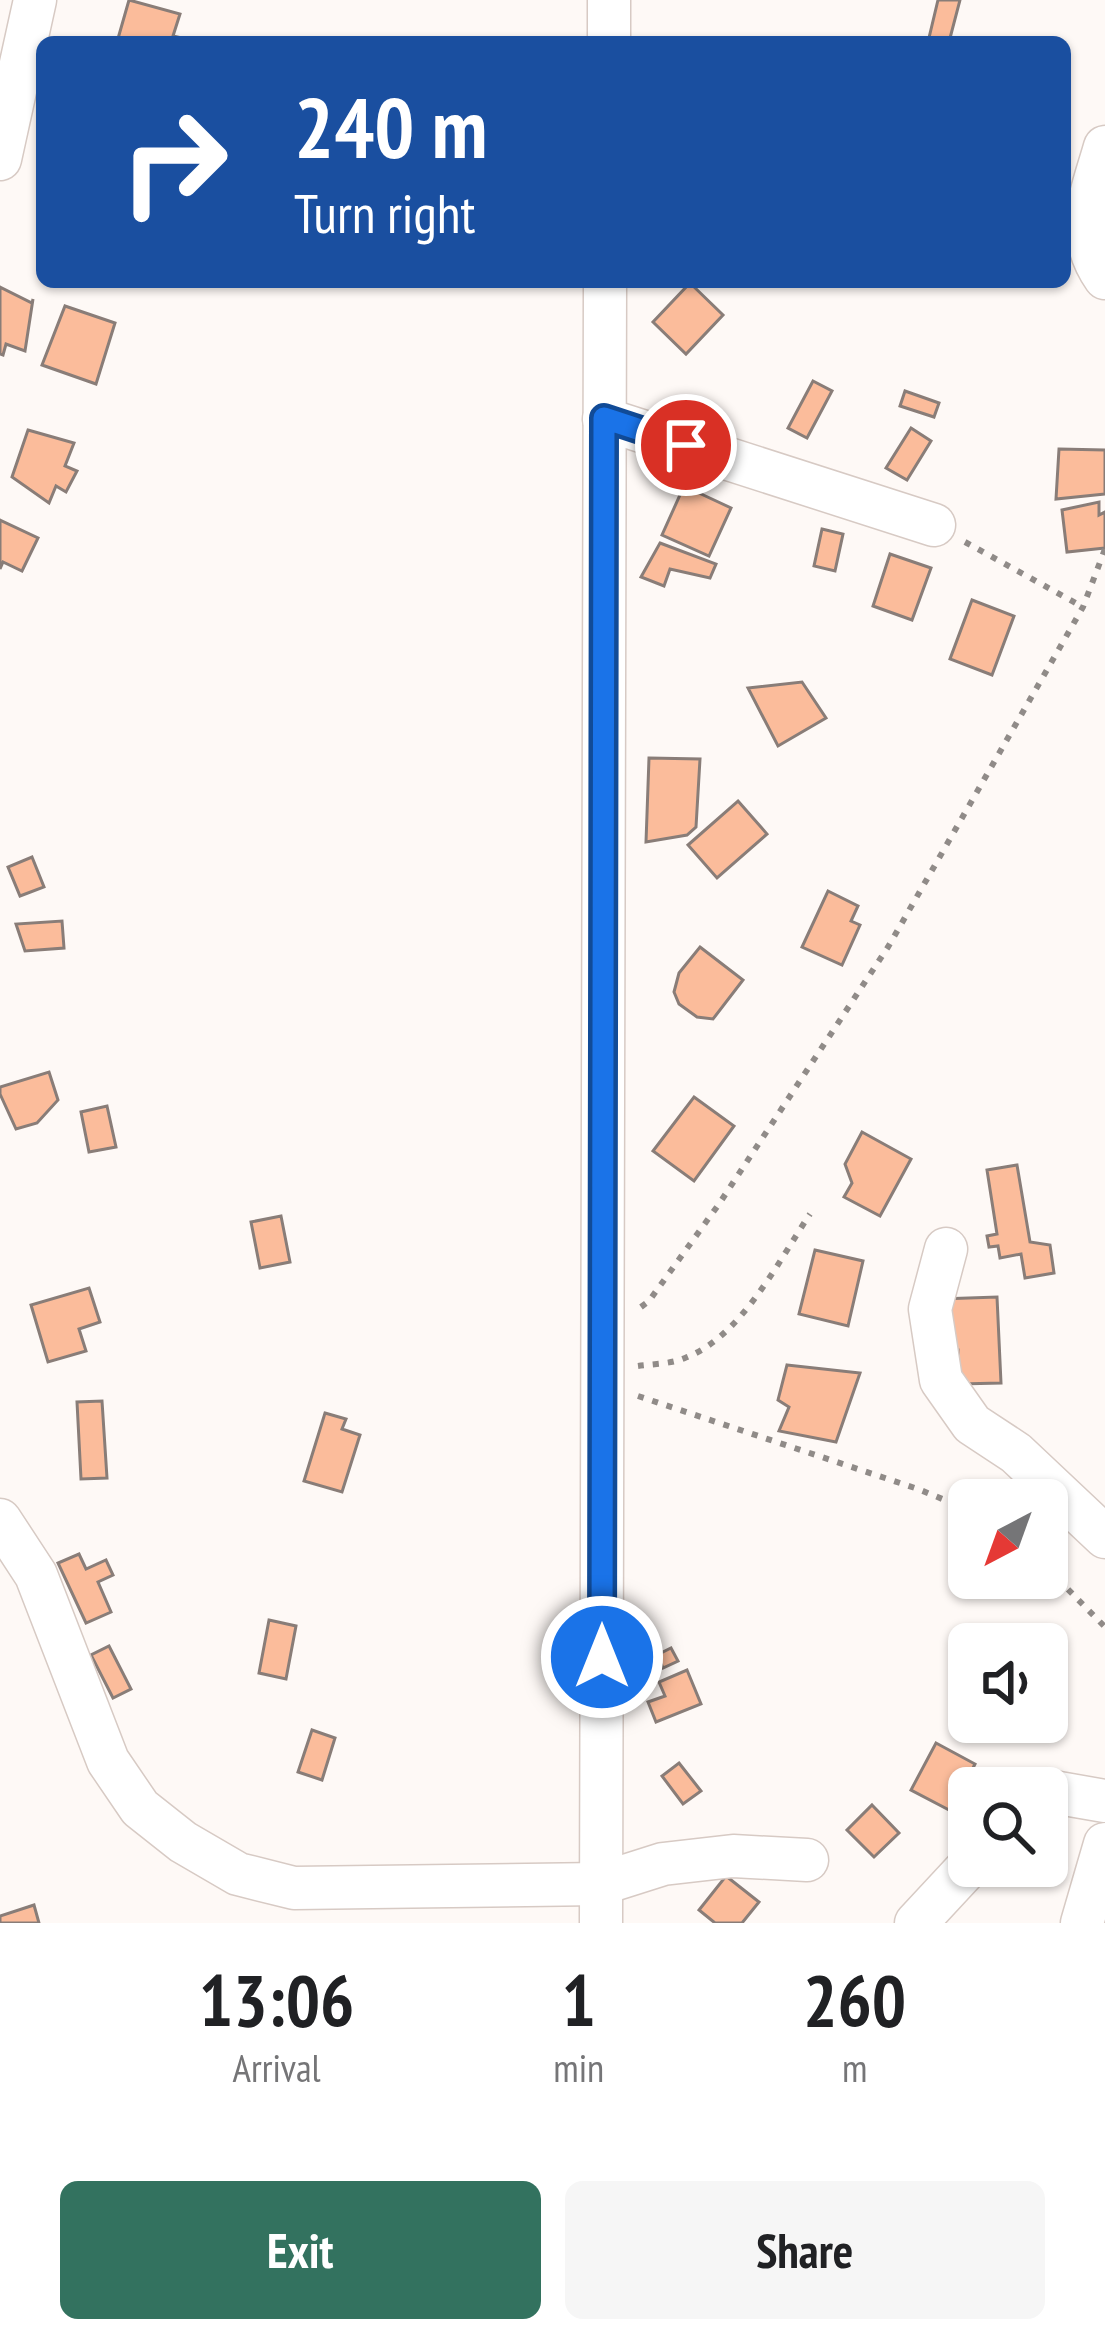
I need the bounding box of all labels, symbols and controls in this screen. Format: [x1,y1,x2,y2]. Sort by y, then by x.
text: 240 m [294,72,487,181]
icon: right [96,84,252,240]
text: Turn right [294,178,475,248]
pin [635,394,737,496]
icon: arrive [653,412,719,478]
north arrow [948,1479,1068,1599]
map controls [948,1479,1068,1887]
position arrow [539,1594,665,1720]
button: sound [948,1623,1068,1743]
button: search [948,1767,1068,1887]
text: 13:06 [199,1953,355,2046]
text: 1 [562,1953,596,2046]
text: 260 [803,1953,906,2046]
text: Arrival [233,2042,321,2093]
text: min [553,2042,604,2093]
text: m [842,2042,867,2093]
button: Exit [60,2181,541,2319]
button: Share [565,2181,1045,2319]

